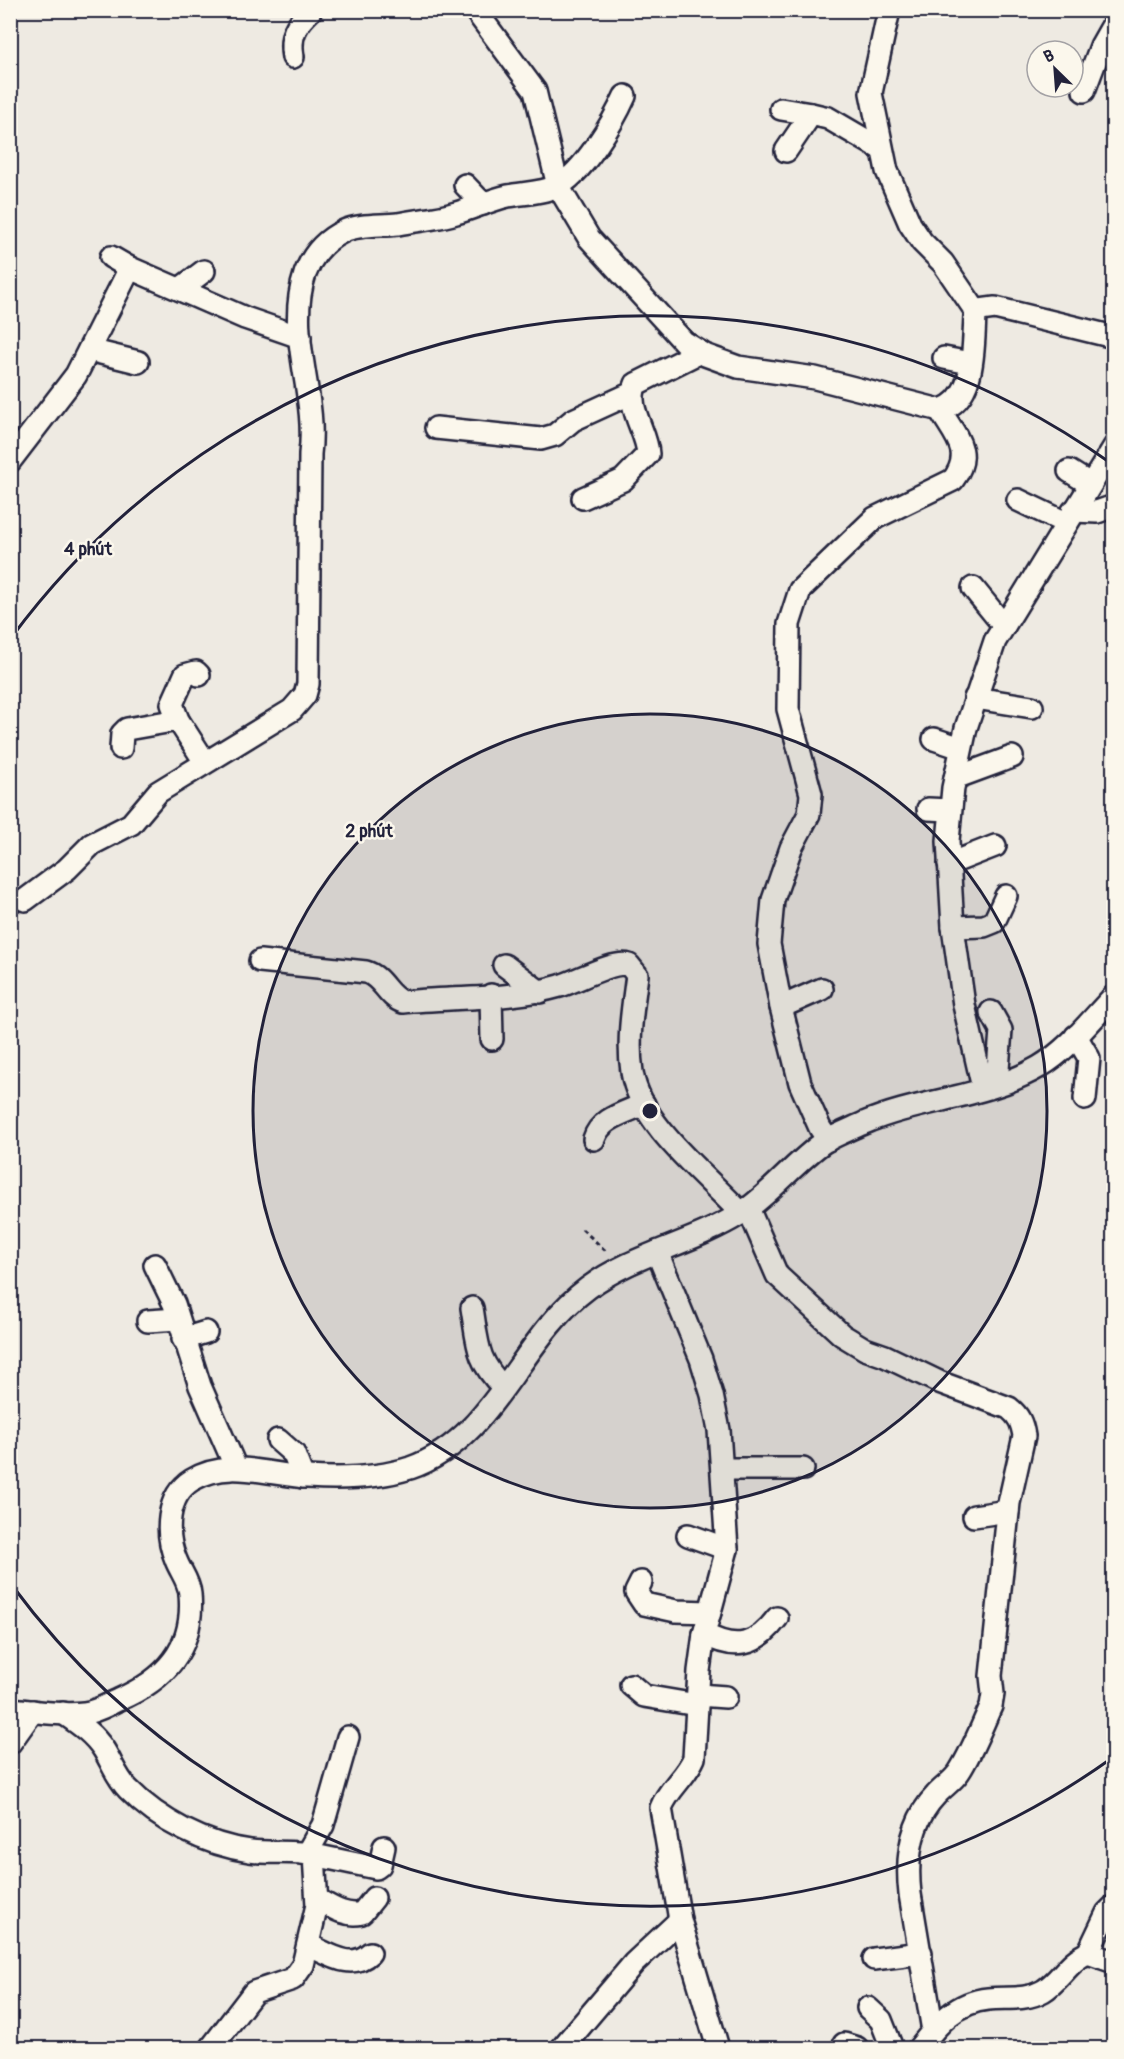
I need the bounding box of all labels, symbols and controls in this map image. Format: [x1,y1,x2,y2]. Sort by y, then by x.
north arrow [1025,39,1085,99]
text: B [1041,45,1057,67]
text: 4 phút [64,538,113,561]
text: 2 phút [345,820,393,843]
centre of rings [640,1101,660,1121]

